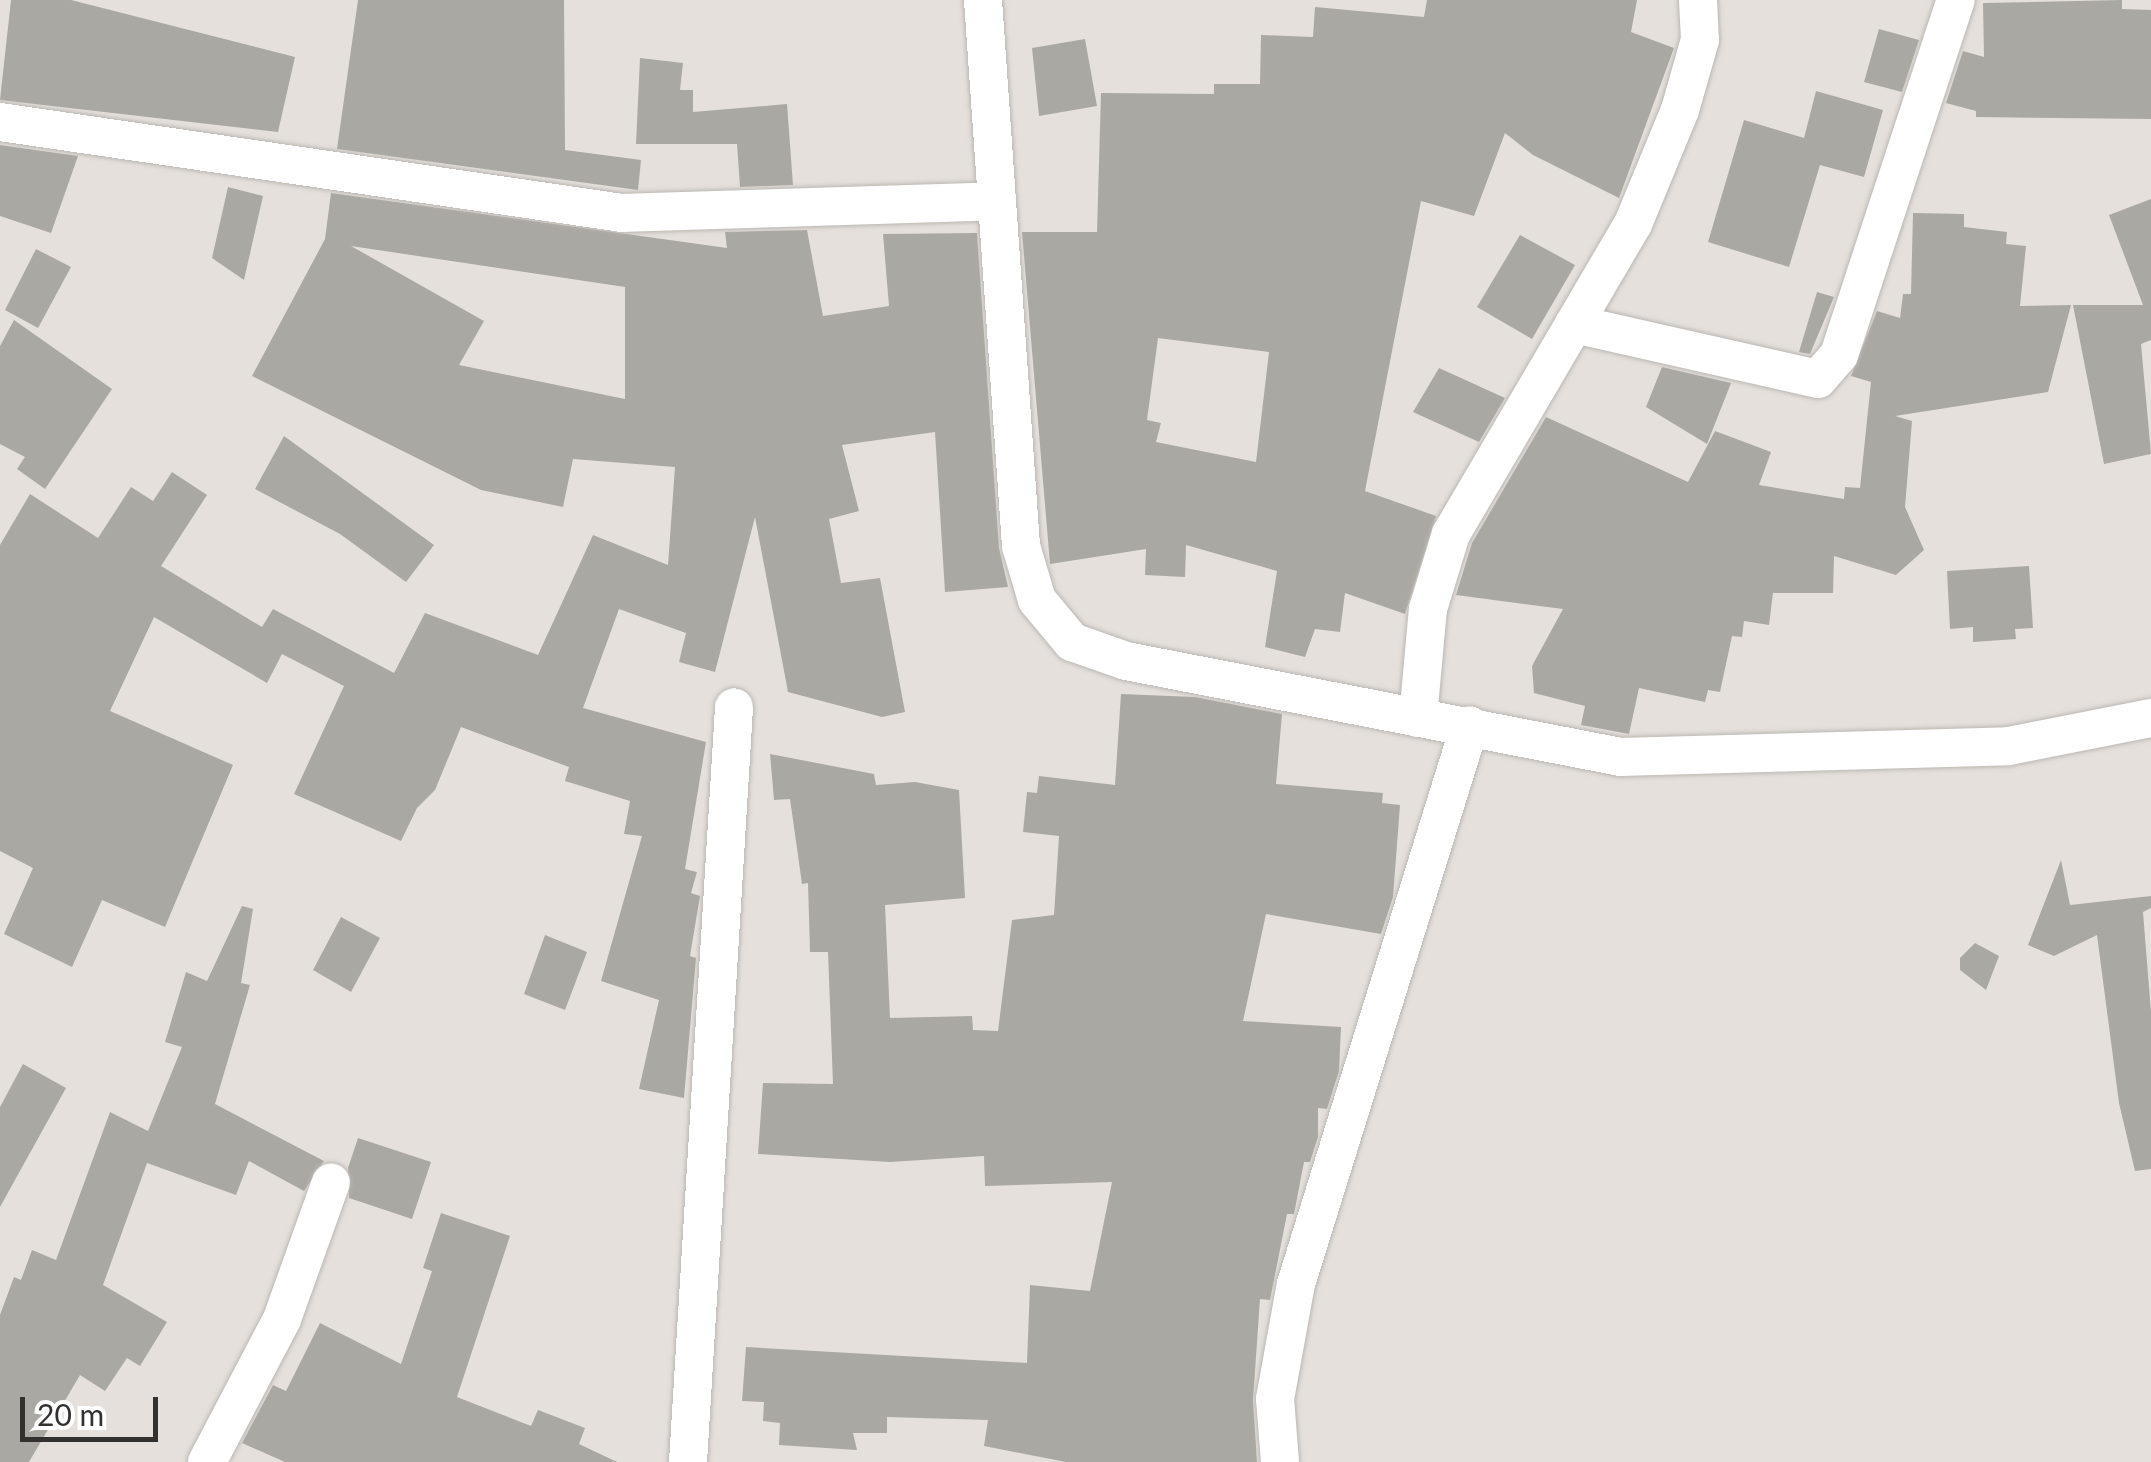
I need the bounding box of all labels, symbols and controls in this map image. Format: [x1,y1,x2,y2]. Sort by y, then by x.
scale bar [25,1377,162,1439]
text: 20 m [37,1396,104,1432]

